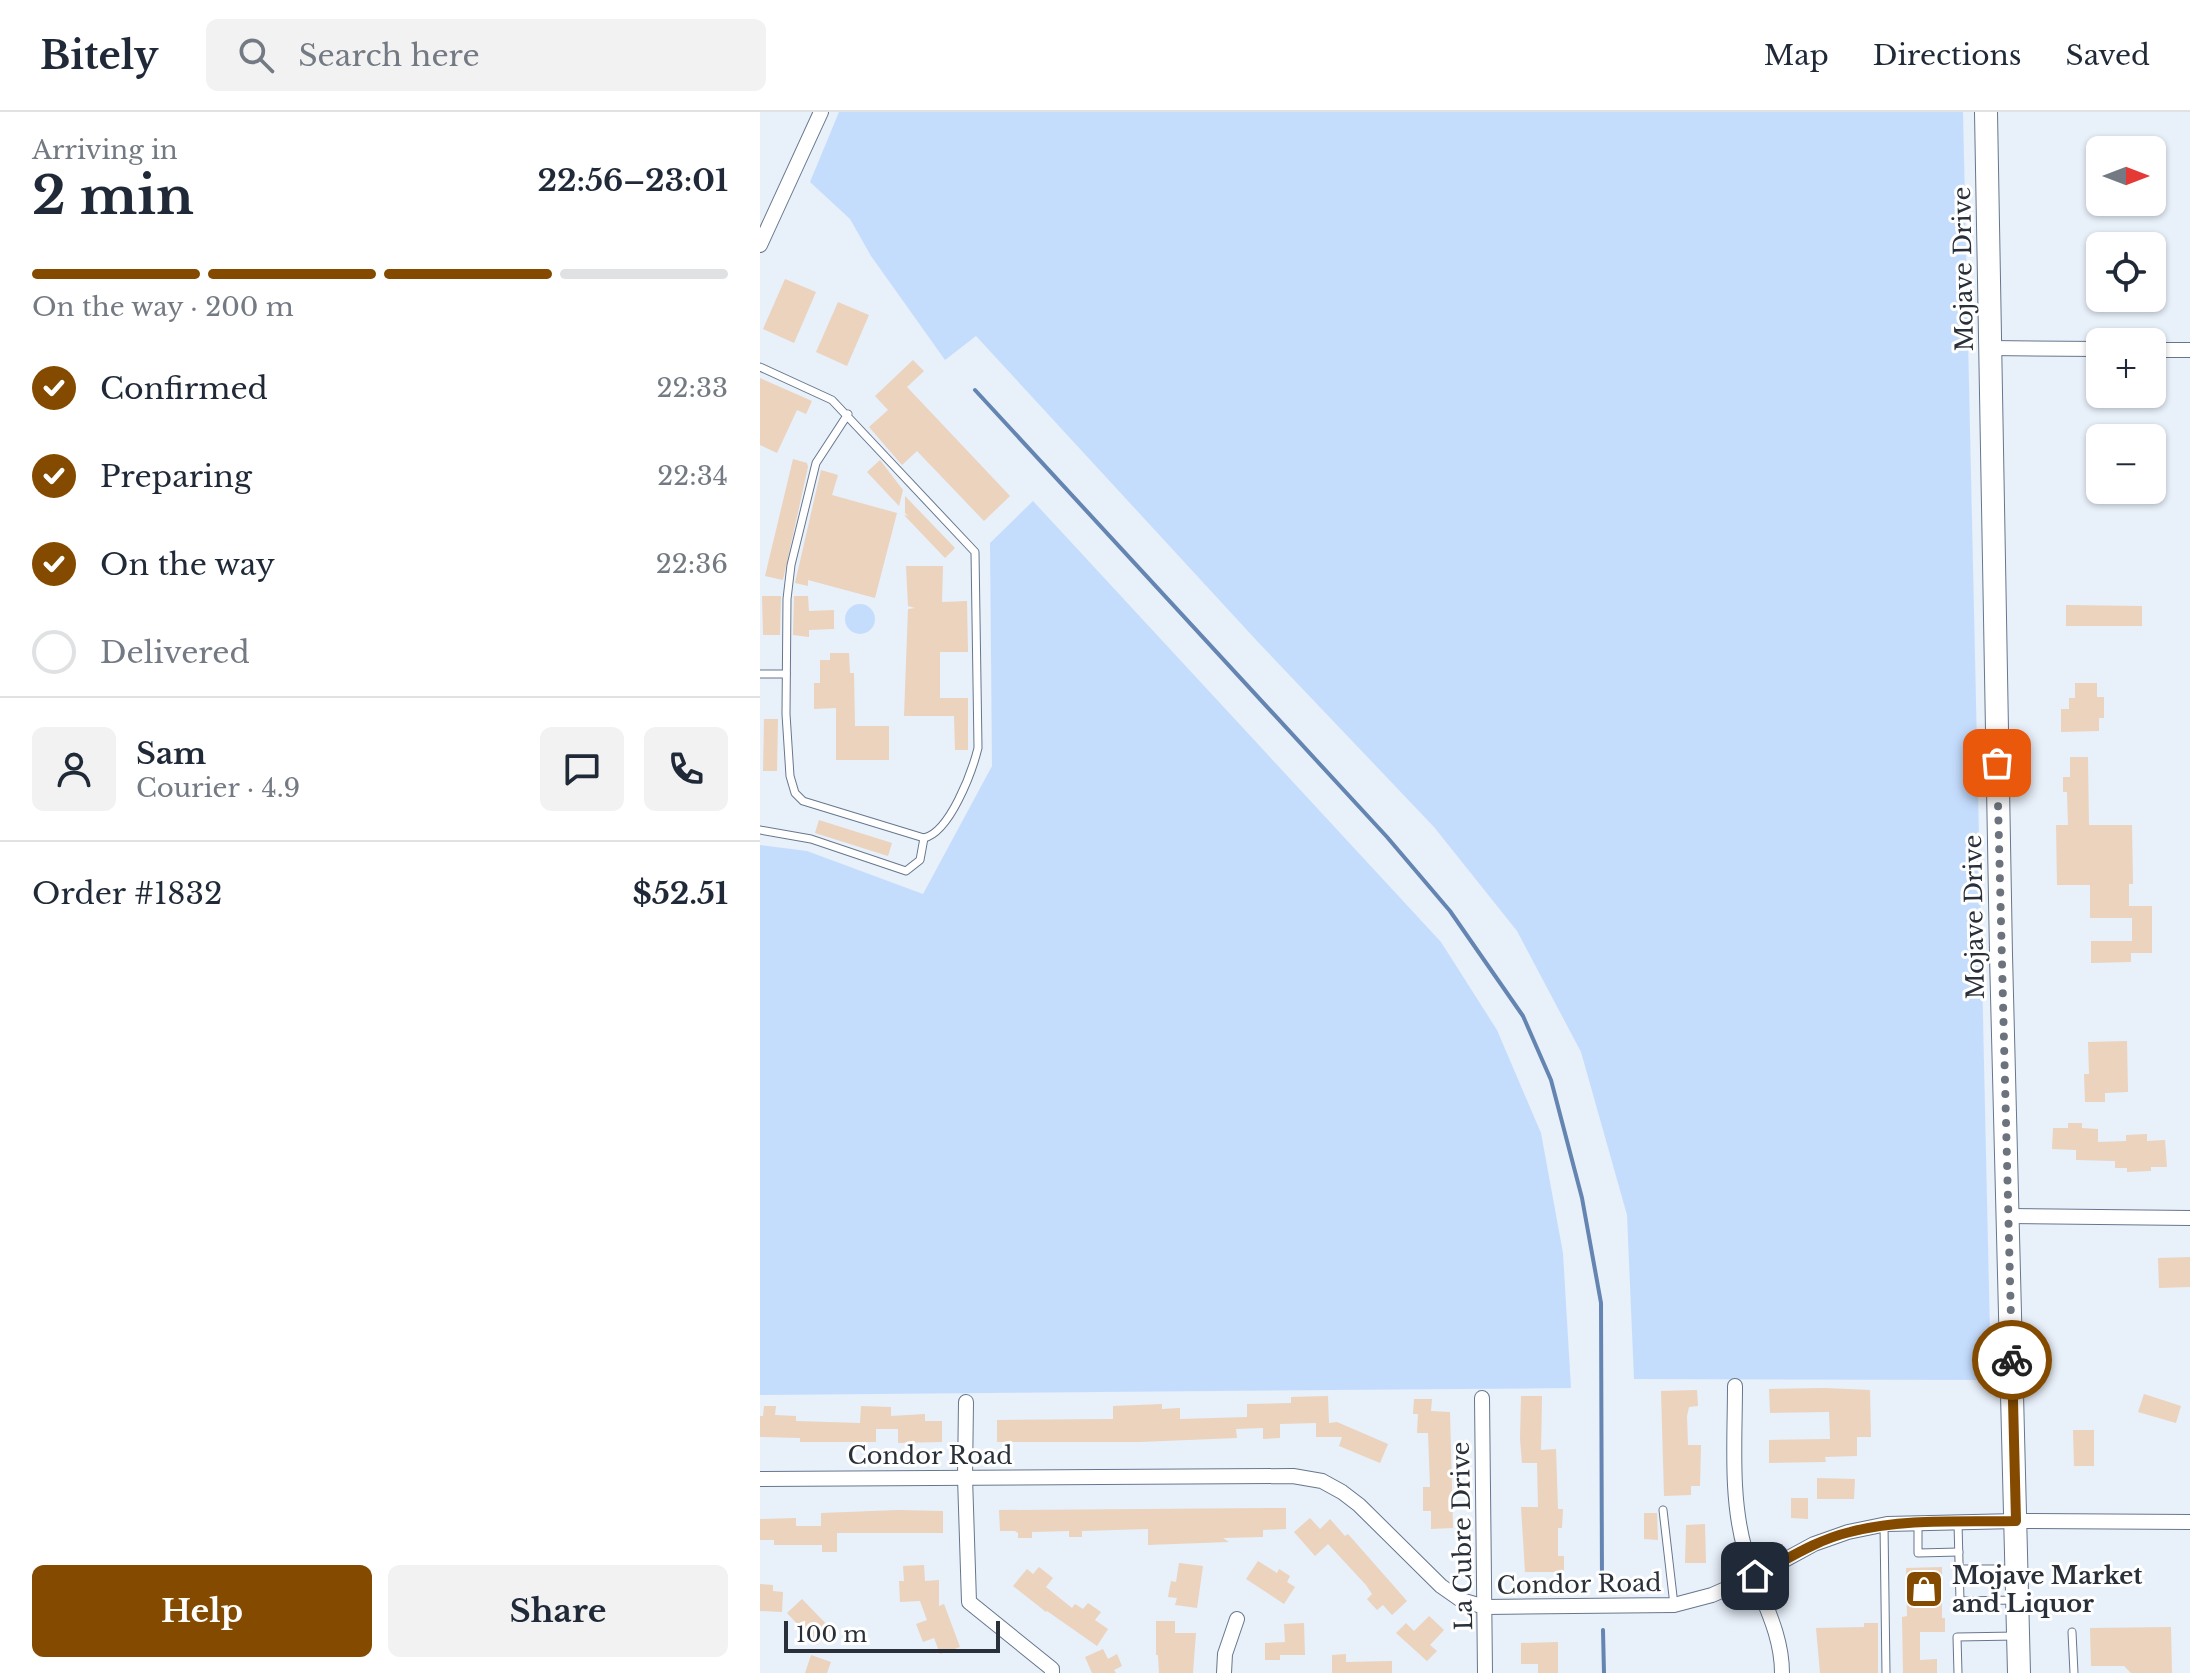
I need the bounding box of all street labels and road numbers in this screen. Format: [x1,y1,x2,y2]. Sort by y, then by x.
street label: Mojave Drive [1947,186,1979,352]
street label: Mojave Drive [1958,834,1990,1000]
street label: Condor Road [848,1441,1012,1470]
street label: La Cubre Drive [1446,1441,1478,1631]
street label: Condor Road [1496,1568,1662,1600]

